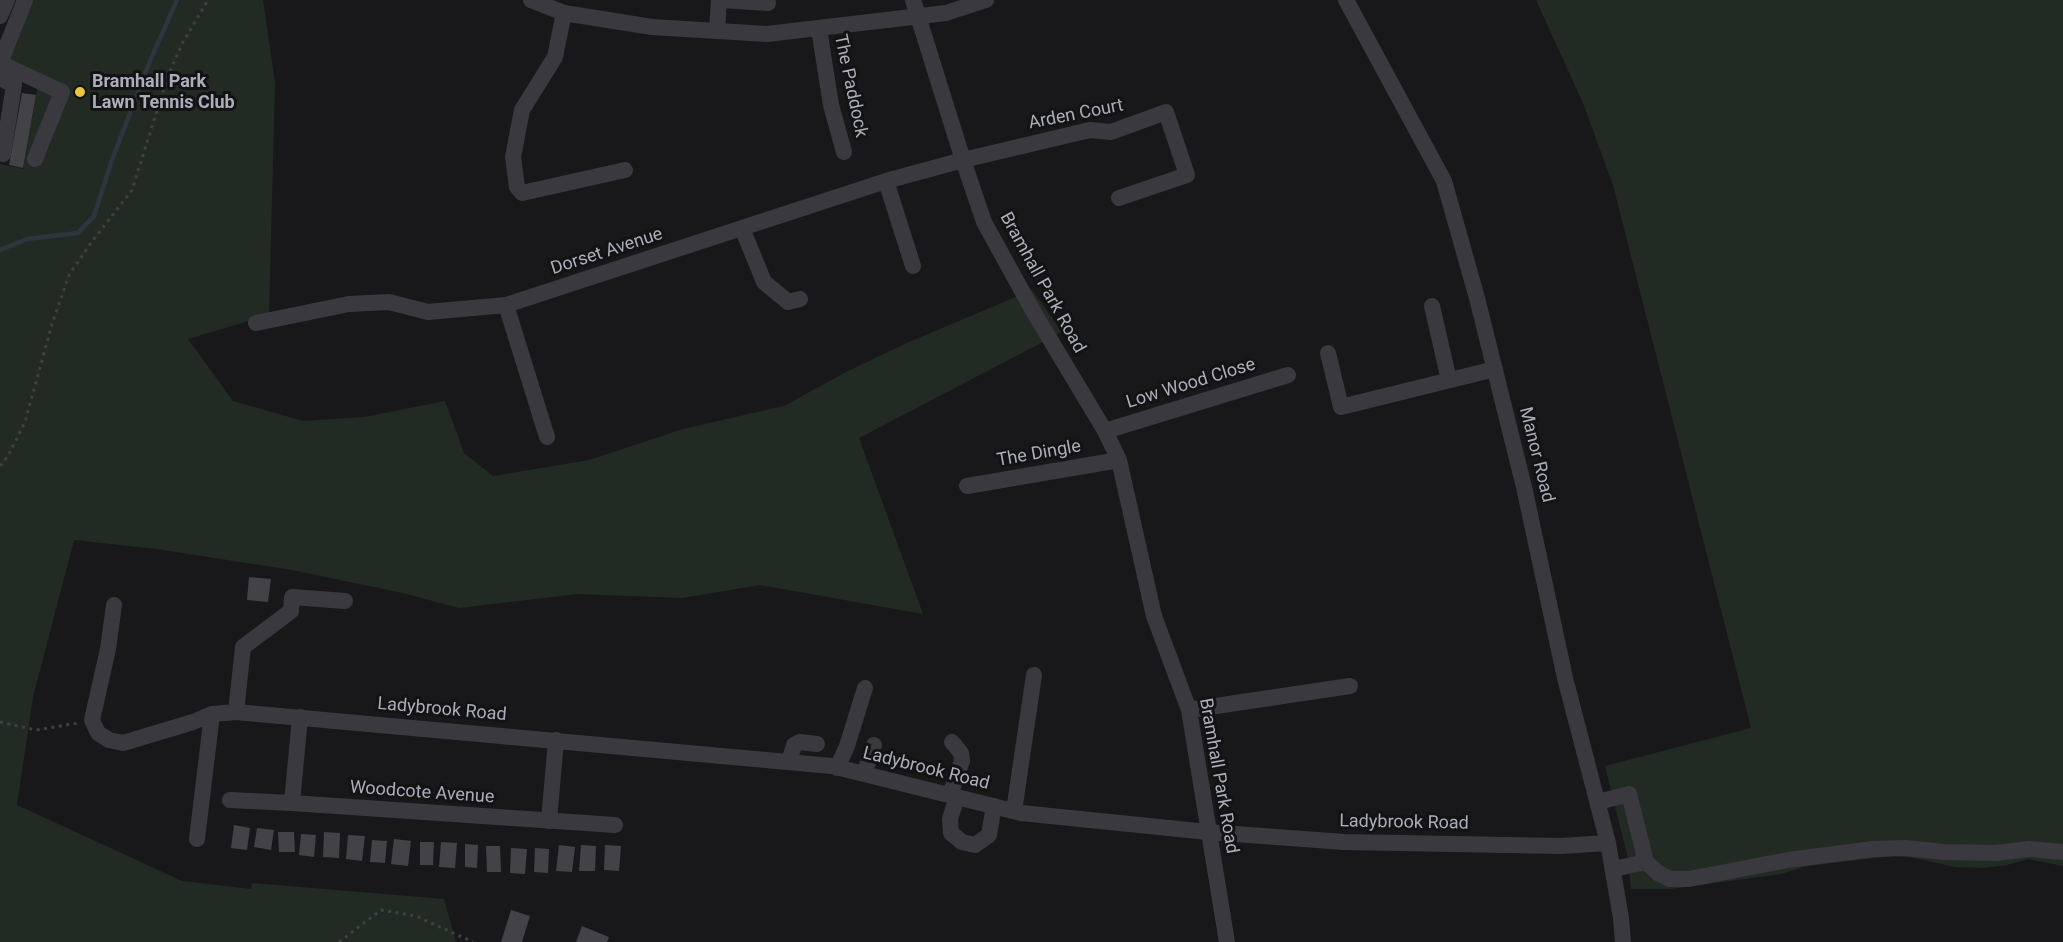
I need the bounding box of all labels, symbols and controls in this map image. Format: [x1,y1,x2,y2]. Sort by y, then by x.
street label: The Paddock [829,32,871,140]
place label: Bramhall Park Lawn Tennis Club [92,71,235,113]
marker: Bramhall Park Lawn Tennis Club [73,85,87,99]
street label: Arden Court [1027,95,1125,135]
street label: Bramhall Park Road [994,209,1090,357]
street label: Dorset Avenue [548,224,666,280]
street label: Low Wood Close [1124,354,1258,414]
street label: Manor Road [1514,405,1558,505]
street label: The Dingle [995,436,1083,472]
street label: Ladybrook Road [377,694,507,726]
street label: Bramhall Park Road [1194,697,1242,855]
street label: Ladybrook Road [861,743,991,795]
street label: Woodcote Avenue [349,777,495,809]
street label: Ladybrook Road [1339,811,1469,835]

